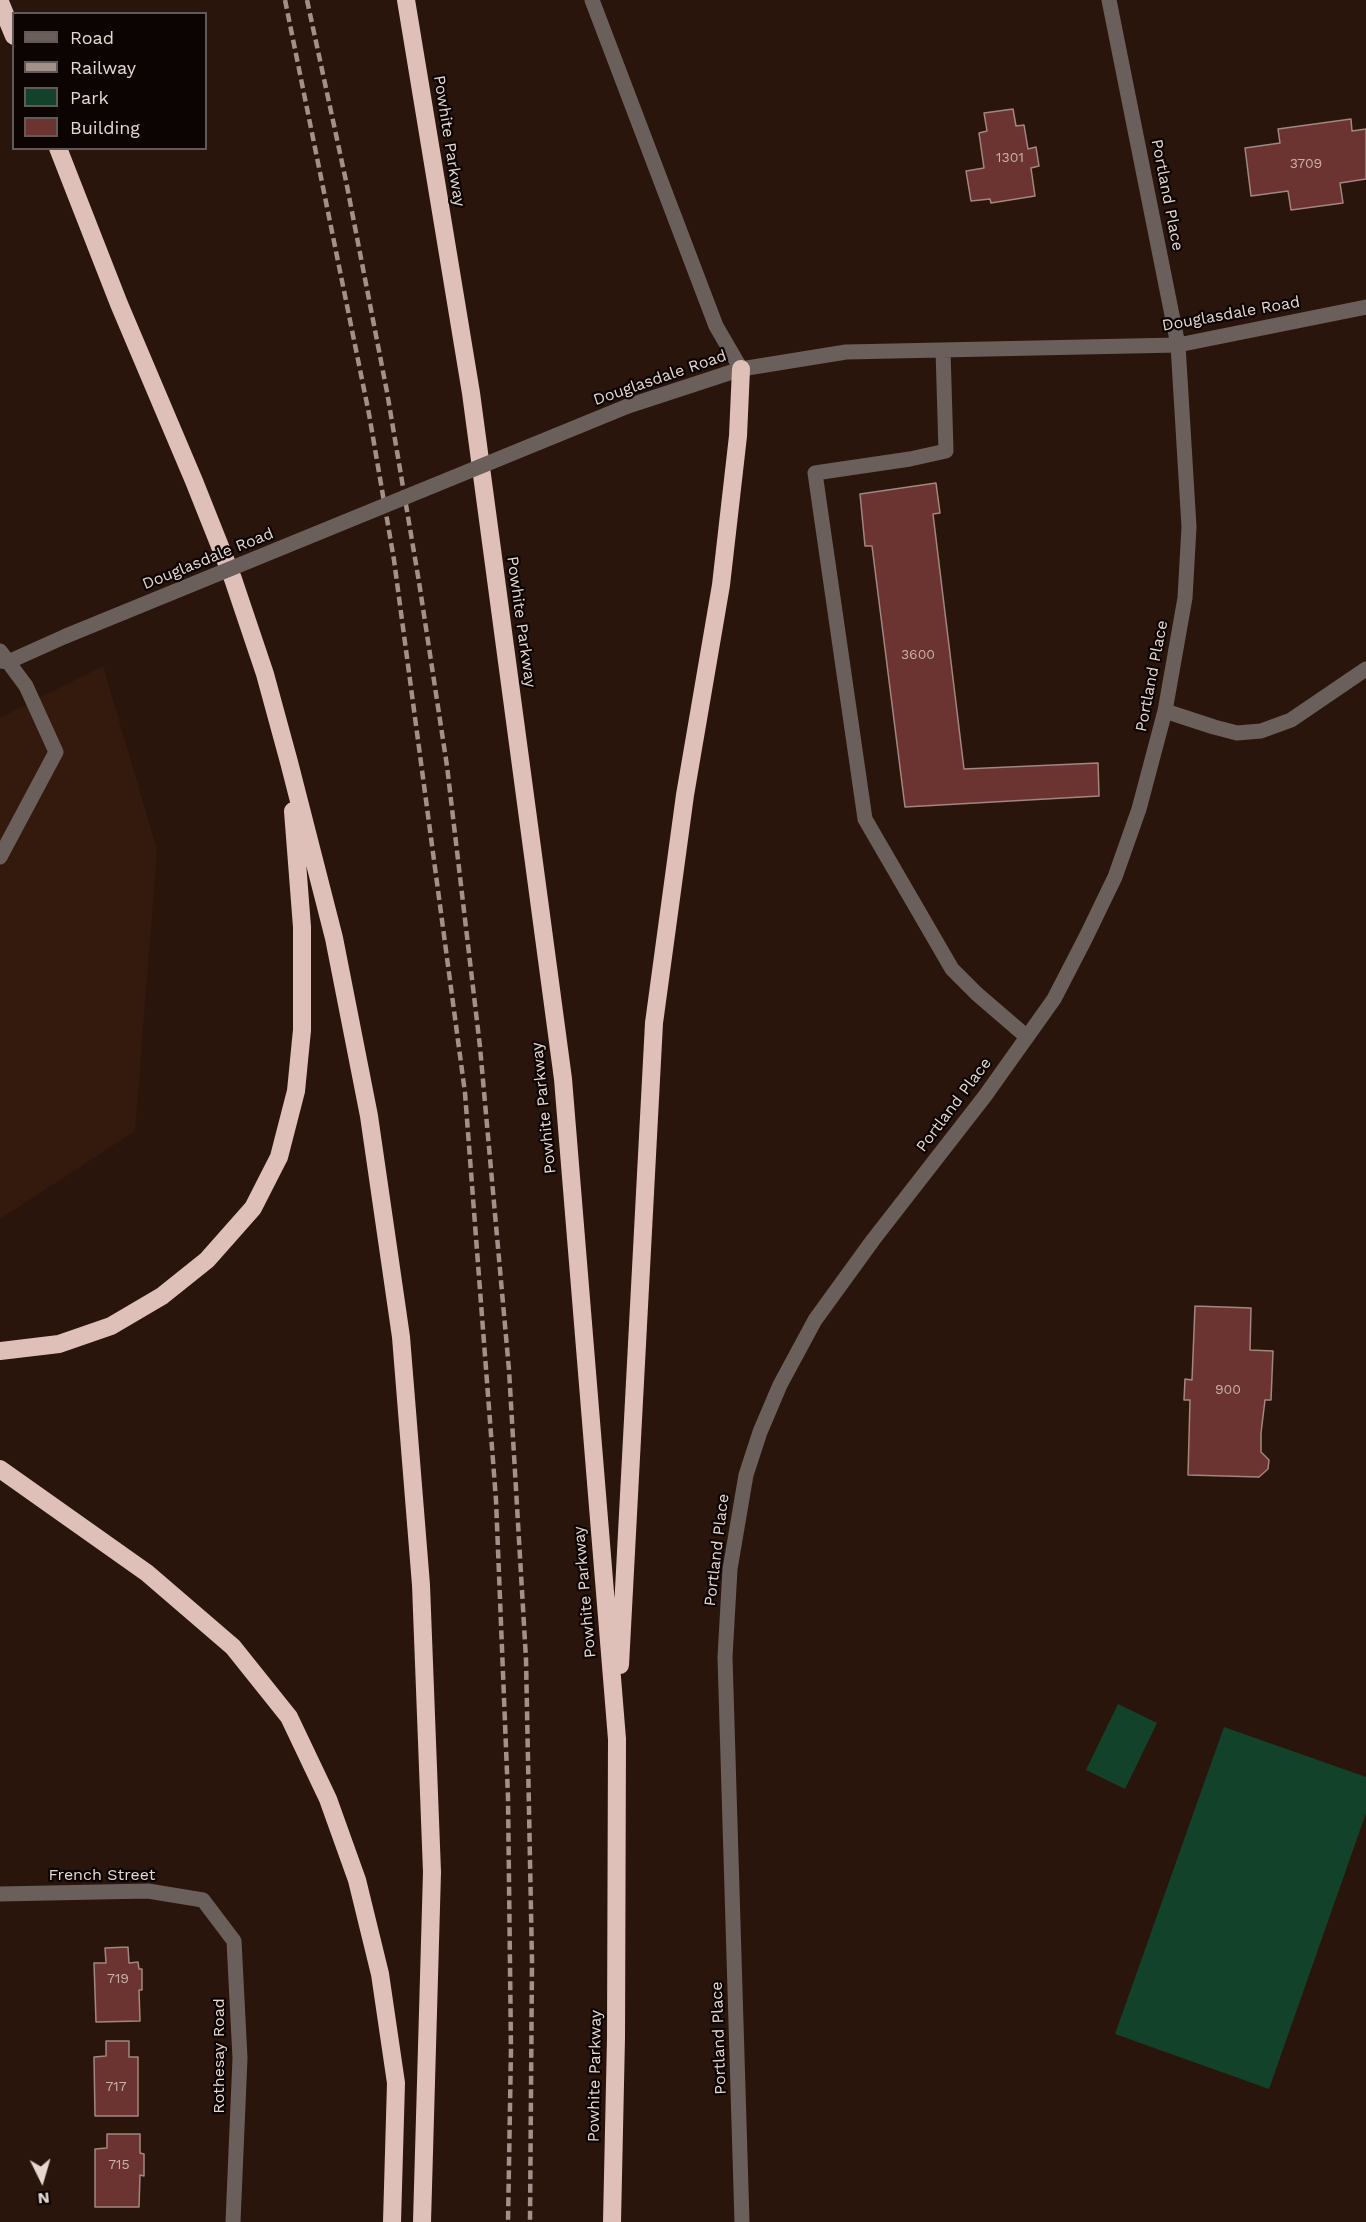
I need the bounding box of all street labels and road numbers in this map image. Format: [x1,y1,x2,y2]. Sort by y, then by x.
street label: Powhite Parkway [429,74,469,208]
street label: Portland Place [1147,138,1187,252]
street label: Douglasdale Road [1161,292,1301,336]
street label: Douglasdale Road [591,346,729,410]
street label: Douglasdale Road [140,524,276,594]
street label: Powhite Parkway [502,555,540,689]
street label: Portland Place [1132,619,1172,733]
street label: Powhite Parkway [528,1041,560,1175]
street label: Portland Place [912,1054,996,1156]
street label: Portland Place [701,1493,733,1607]
street label: Powhite Parkway [570,1525,600,1659]
street label: French Street [49,1865,155,1885]
street label: Portland Place [707,1981,731,2095]
street label: Rothesay Road [209,1998,229,2114]
street label: Powhite Parkway [584,2010,606,2142]

